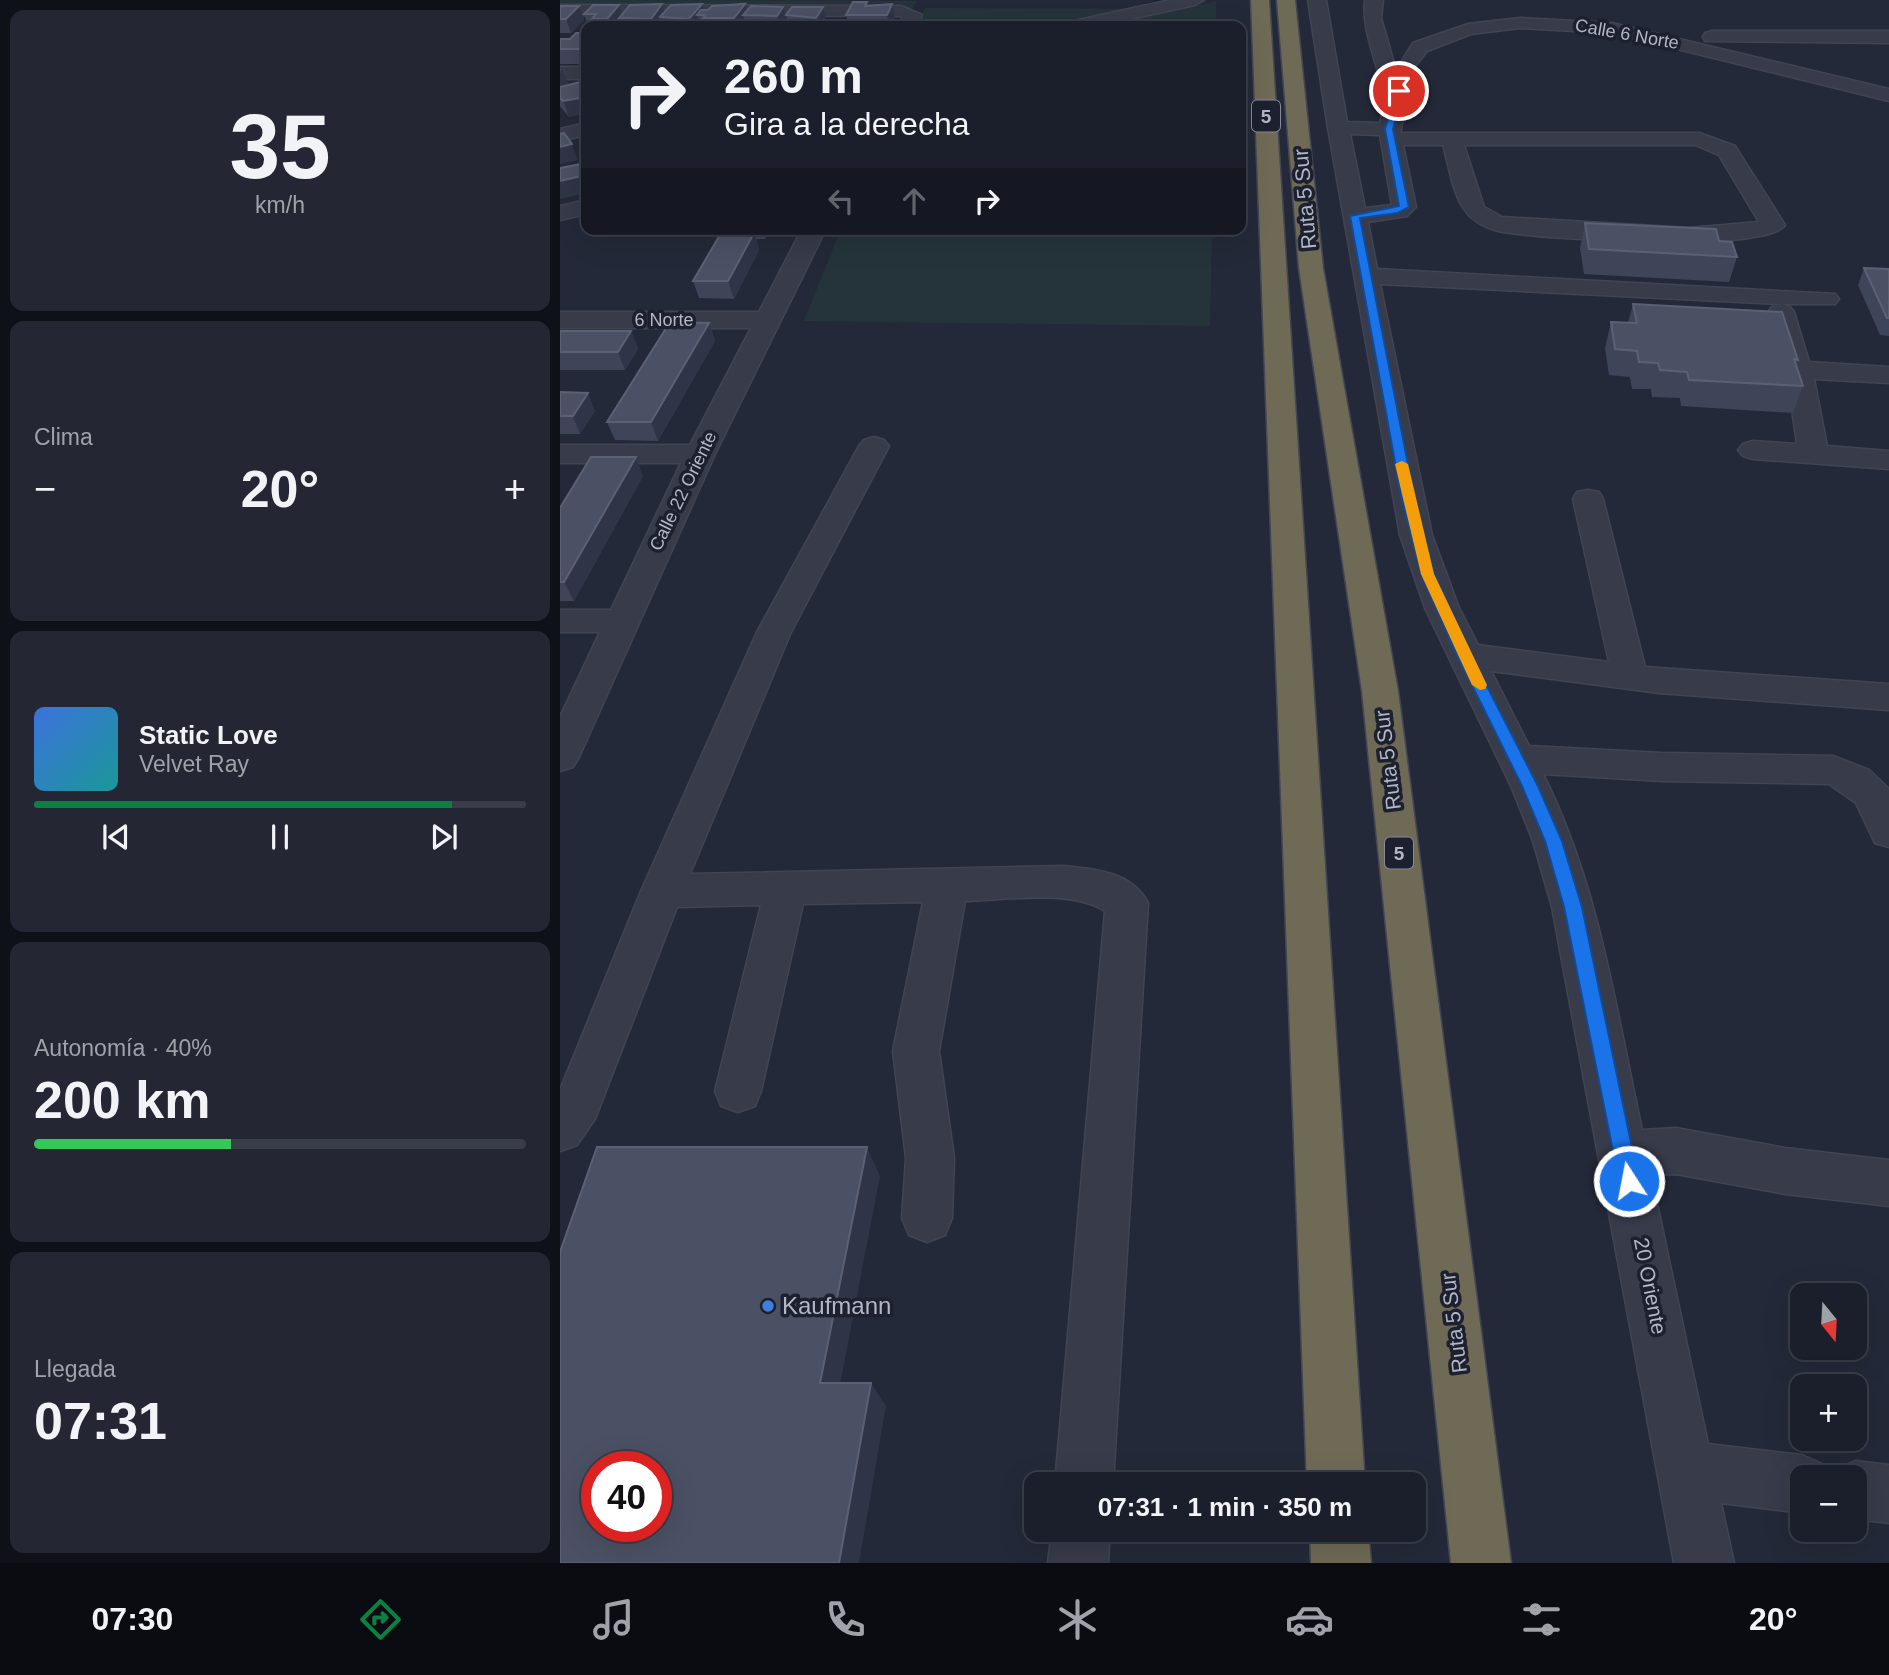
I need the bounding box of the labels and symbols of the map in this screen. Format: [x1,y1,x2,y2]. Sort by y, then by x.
street label: Calle 6 Norte [1574,15,1680,53]
pin [1369,61,1429,121]
road number: 5 [1252,100,1280,132]
street label: Ruta 5 Sur [1289,148,1320,250]
street label: 6 Norte [634,310,694,330]
street label: Calle 22 Oriente [646,428,720,554]
street label: Ruta 5 Sur [1370,709,1405,811]
road number: 5 [1385,838,1413,868]
position arrow [1592,1144,1666,1218]
street label: 20 Oriente [1630,1236,1671,1336]
street label: Ruta 5 Sur [1436,1272,1471,1374]
north arrow [1790,1283,1867,1360]
place label: Kaufmann [782,1292,891,1319]
marker: Kaufmann [760,1298,776,1314]
speed limit sign: 40 [581,1451,672,1542]

